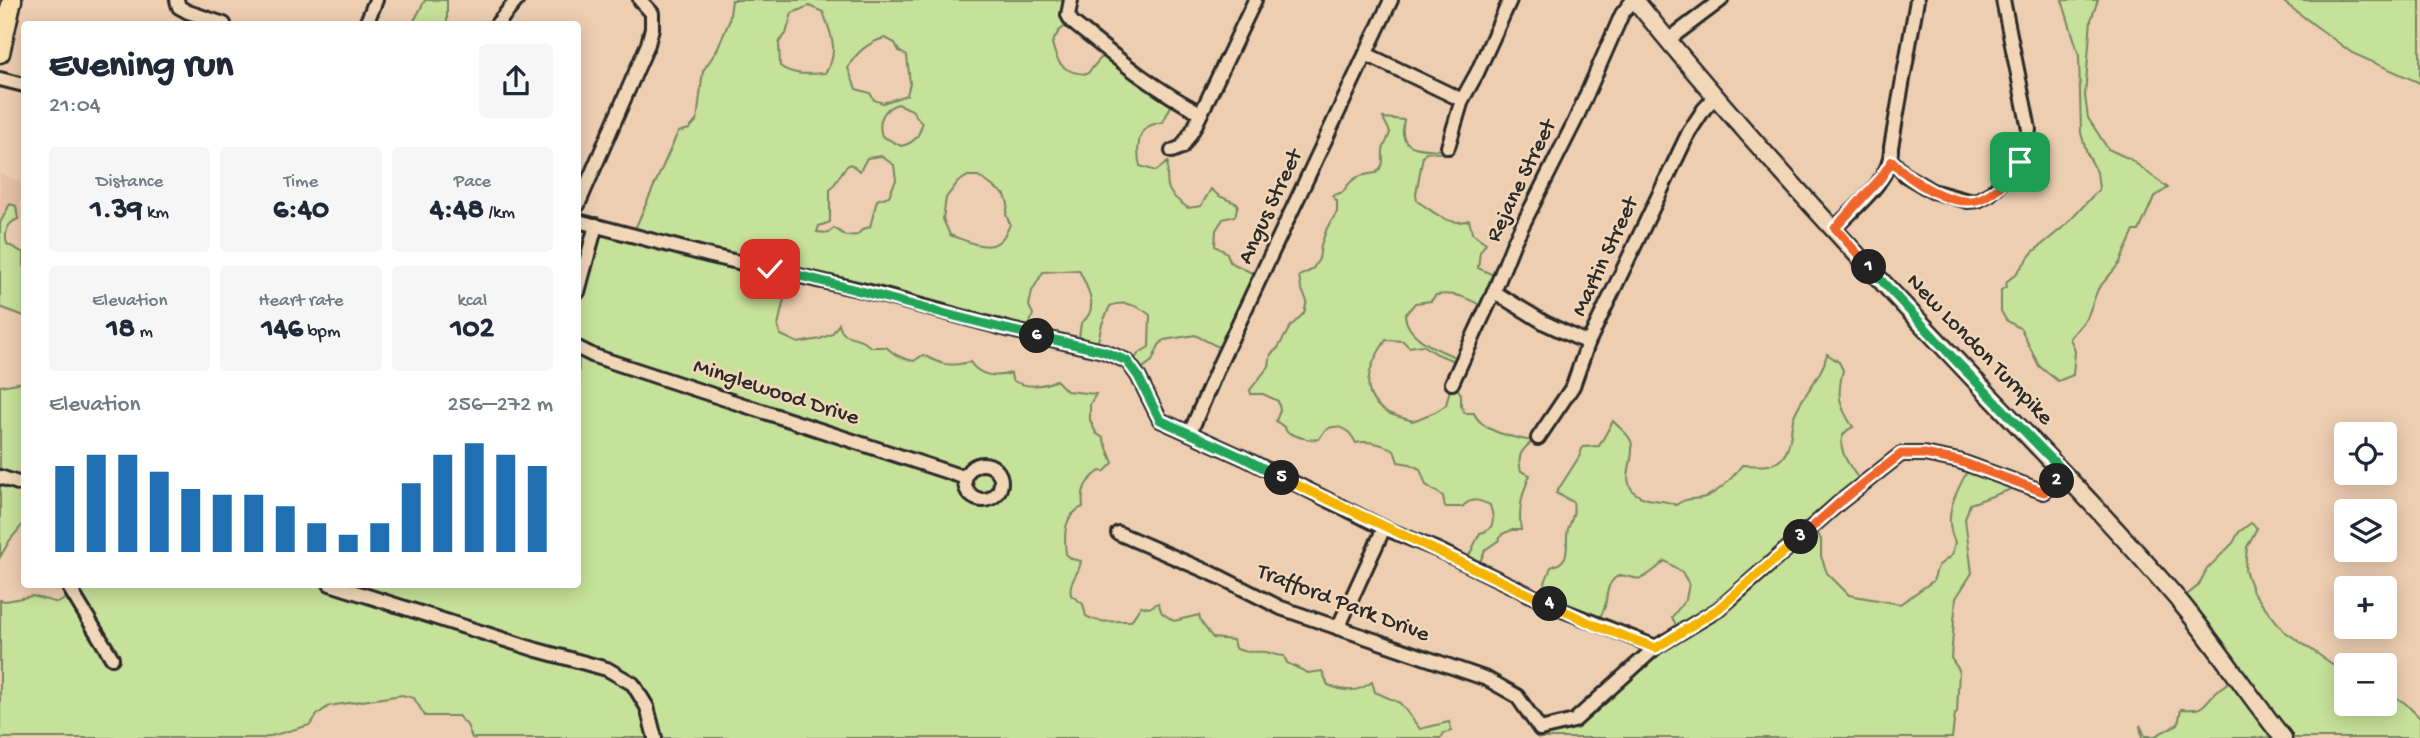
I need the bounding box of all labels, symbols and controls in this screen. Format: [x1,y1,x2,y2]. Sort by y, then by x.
button: share [479,44,553,118]
text: Evening run [49,45,233,89]
text: 21:04 [49,93,101,120]
street label: Rejane Street [1481,114,1564,247]
pin [1990,132,2050,192]
icon: arrive [2001,143,2039,181]
street label: Angus Street [1233,144,1310,269]
text: Distance [96,171,163,194]
text: Time [284,171,318,194]
text: Pace [454,171,491,194]
street label: Martin Street [1567,191,1646,321]
text: 1.39 [90,194,143,229]
text: 6:40 [273,194,329,229]
text: 4:48 [430,194,484,229]
text: km [143,202,169,225]
text: /km [484,202,515,225]
pin [740,239,800,299]
icon: check [751,250,789,288]
pin: 1 [1852,250,1886,284]
text: 1 [1865,255,1872,278]
street label: New London Turnpike [1900,269,2059,432]
text: Elevation [92,290,167,313]
text: Heart rate [258,290,344,313]
text: kcal [457,290,487,313]
text: 18 [106,313,135,348]
text: 146 [262,313,303,348]
text: 102 [450,313,494,348]
pin: 6 [1020,318,1054,354]
text: m [135,321,153,344]
text: bpm [303,321,340,344]
text: 6 [1032,324,1041,347]
street label: Minglewood Drive [690,353,863,433]
text: Elevation [49,392,140,419]
text: 256–272 m [448,392,553,419]
map controls [2334,422,2397,716]
button: locate [2334,422,2397,485]
pin: 5 [1264,461,1300,496]
pin: 2 [2039,463,2074,498]
text: 5 [1277,466,1287,489]
text: 2 [2052,469,2061,492]
button: layers [2334,499,2397,562]
pin: 3 [1784,520,1818,554]
text: 3 [1796,525,1805,548]
street label: Trafford Park Drive [1251,558,1434,650]
button: + [2334,576,2397,639]
pin: 4 [1532,586,1568,622]
text: 4 [1545,592,1554,615]
button: − [2334,653,2397,716]

